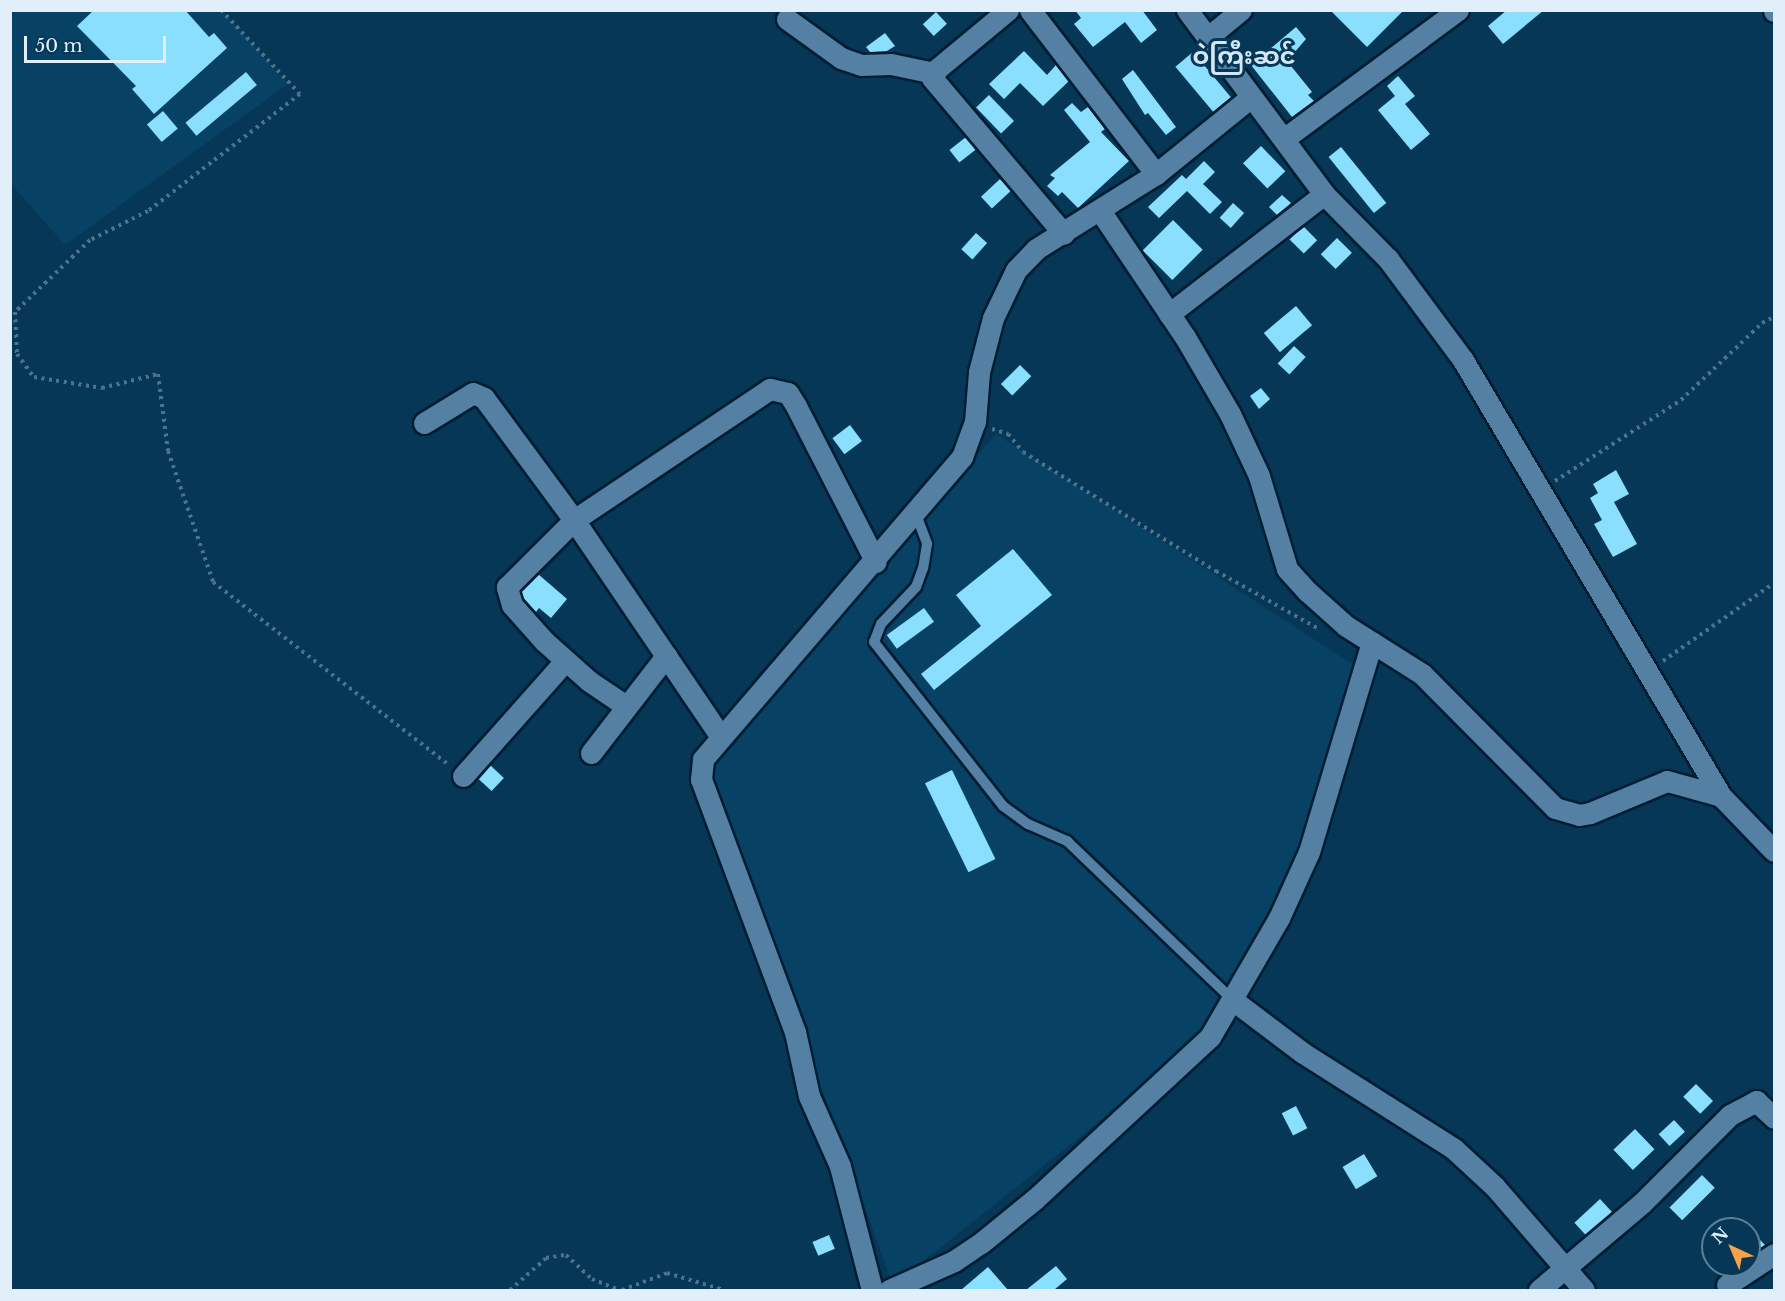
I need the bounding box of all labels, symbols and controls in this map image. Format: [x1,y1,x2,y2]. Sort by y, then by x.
scale bar [27,24,170,62]
text: 50 m [35,35,83,57]
district label: ဝဲကြီးဆင် [1192,42,1296,70]
north arrow [1701,1217,1761,1277]
text: N [1708,1223,1732,1248]

